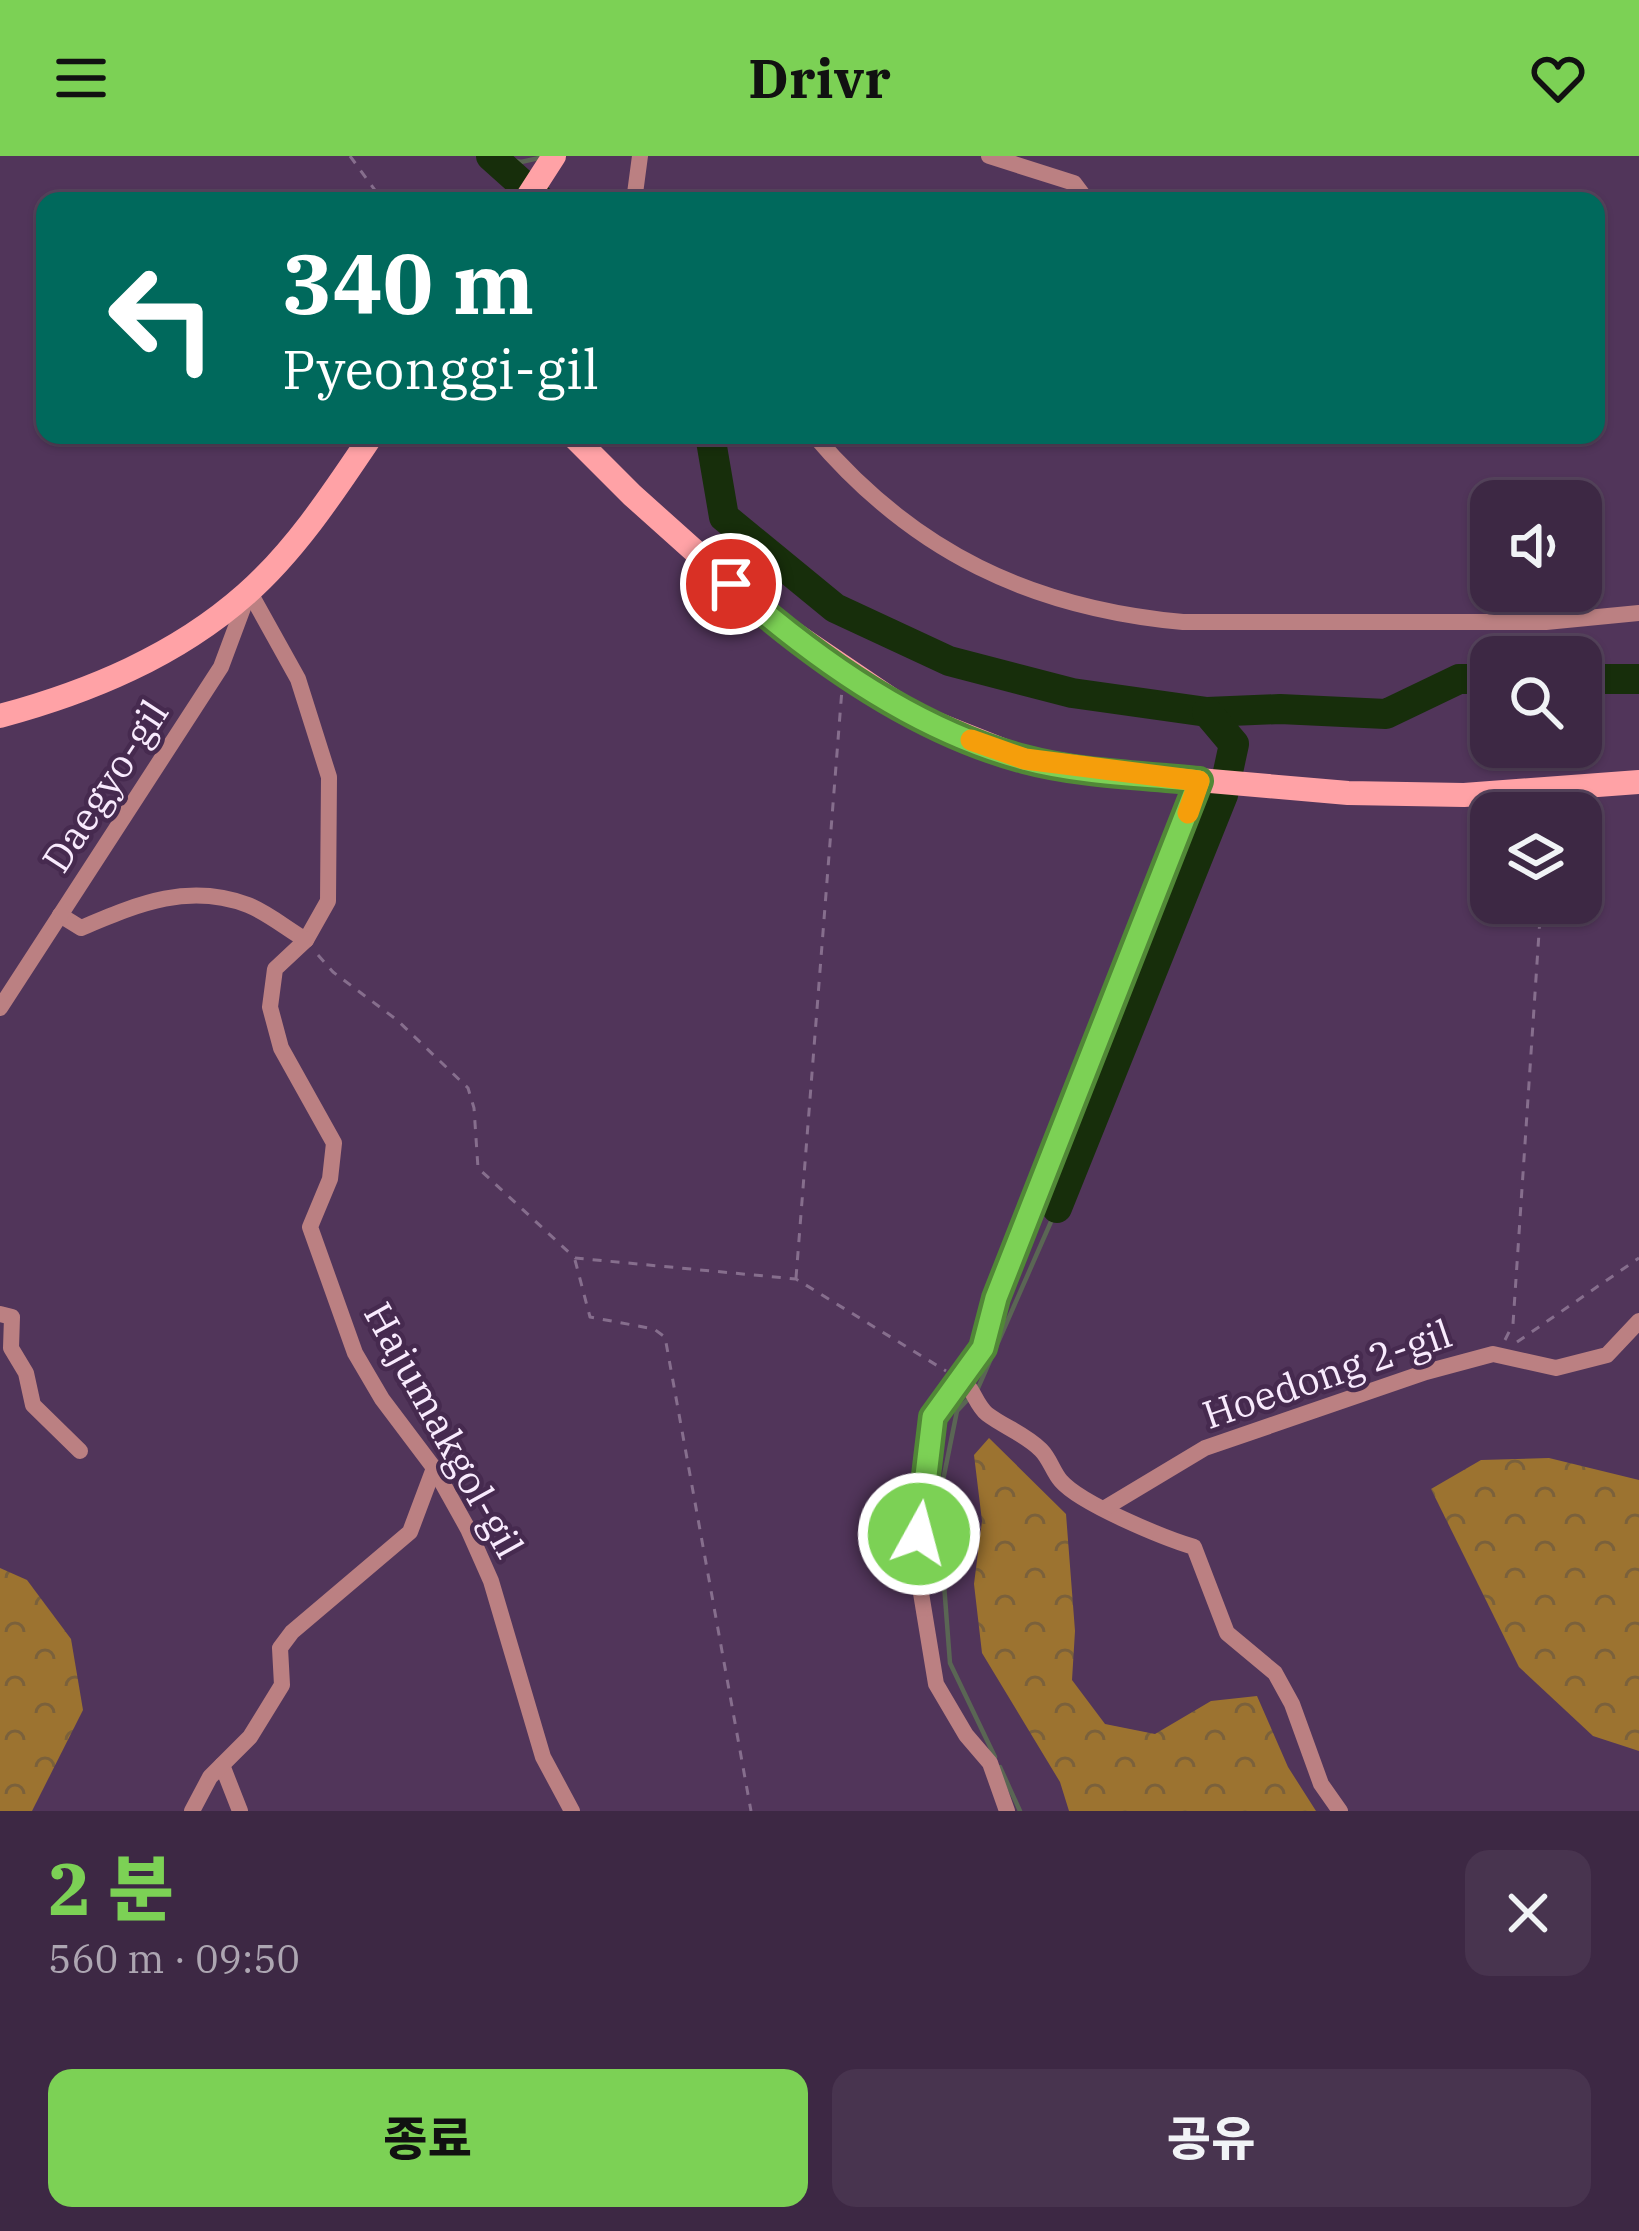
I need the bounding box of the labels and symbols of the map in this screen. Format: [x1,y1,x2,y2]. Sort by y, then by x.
pin [680,533,782,635]
street label: Daegyo-gil [30,690,179,882]
street label: Hajumakgol-gil [353,1293,536,1567]
street label: Hoedong 2-gil [1196,1307,1458,1440]
position arrow [856,1471,982,1597]

